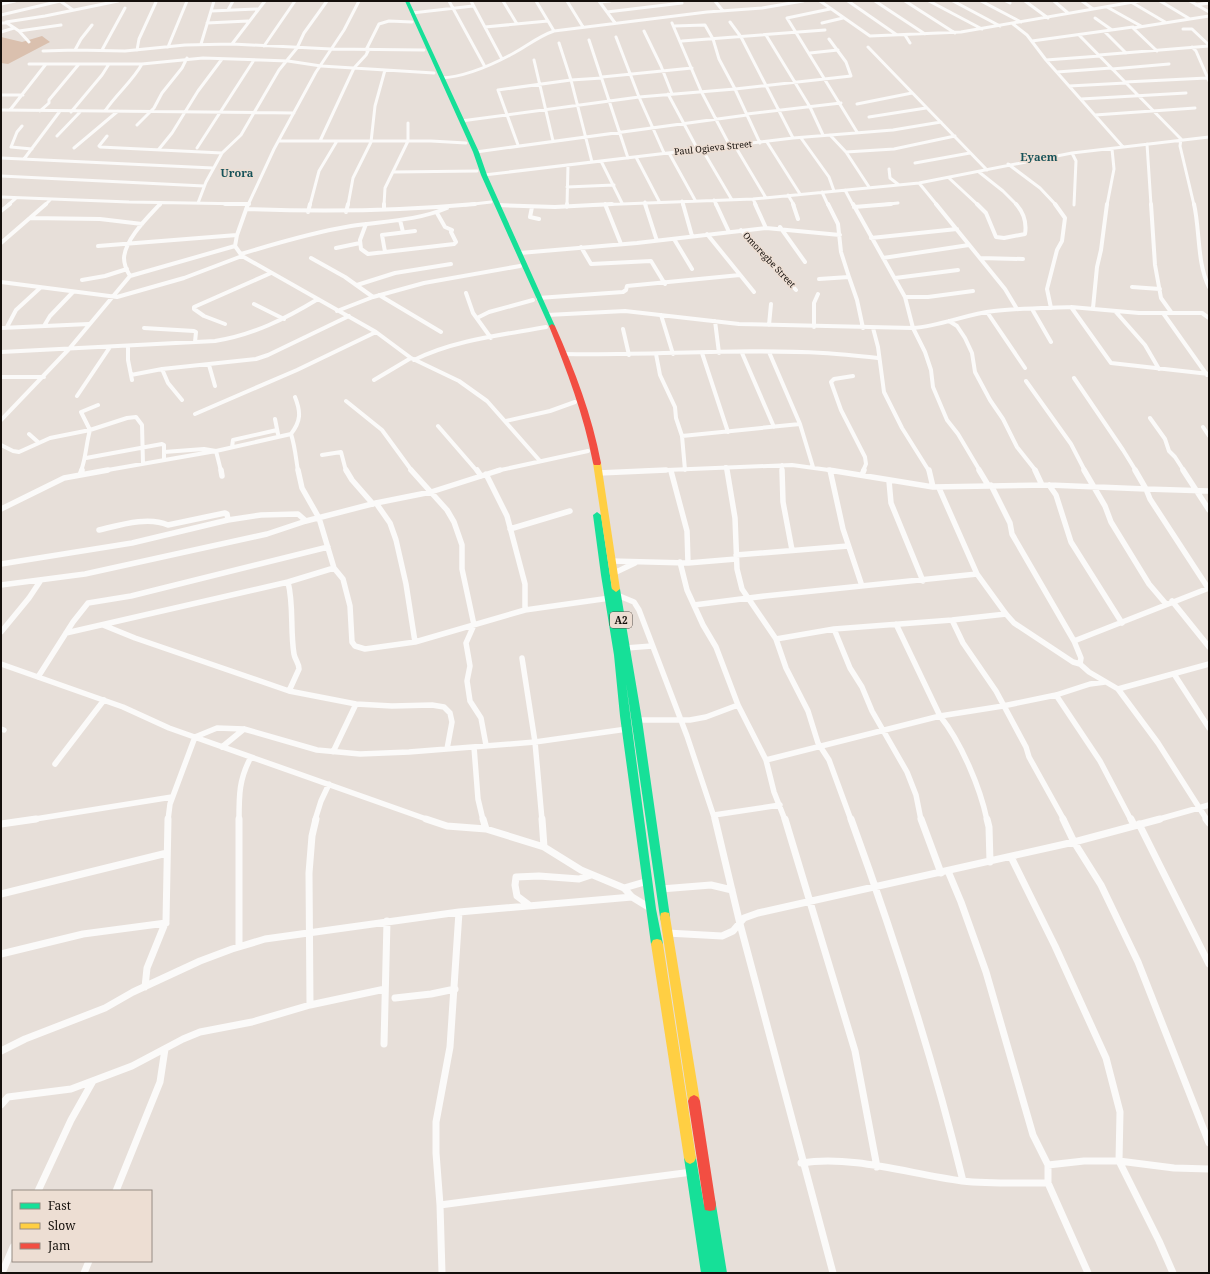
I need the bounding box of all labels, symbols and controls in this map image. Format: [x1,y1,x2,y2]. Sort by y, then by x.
street label: Paul Ogieva Street [673,137,753,158]
district label: Eyaem [1020,149,1058,164]
district label: Urora [221,165,254,180]
street label: Omoregbe Street [740,229,799,290]
road number: A2 [610,612,632,628]
legend [12,1190,152,1262]
text: Fast [48,1197,71,1214]
text: Slow [48,1217,76,1234]
text: Jam [47,1237,70,1254]

